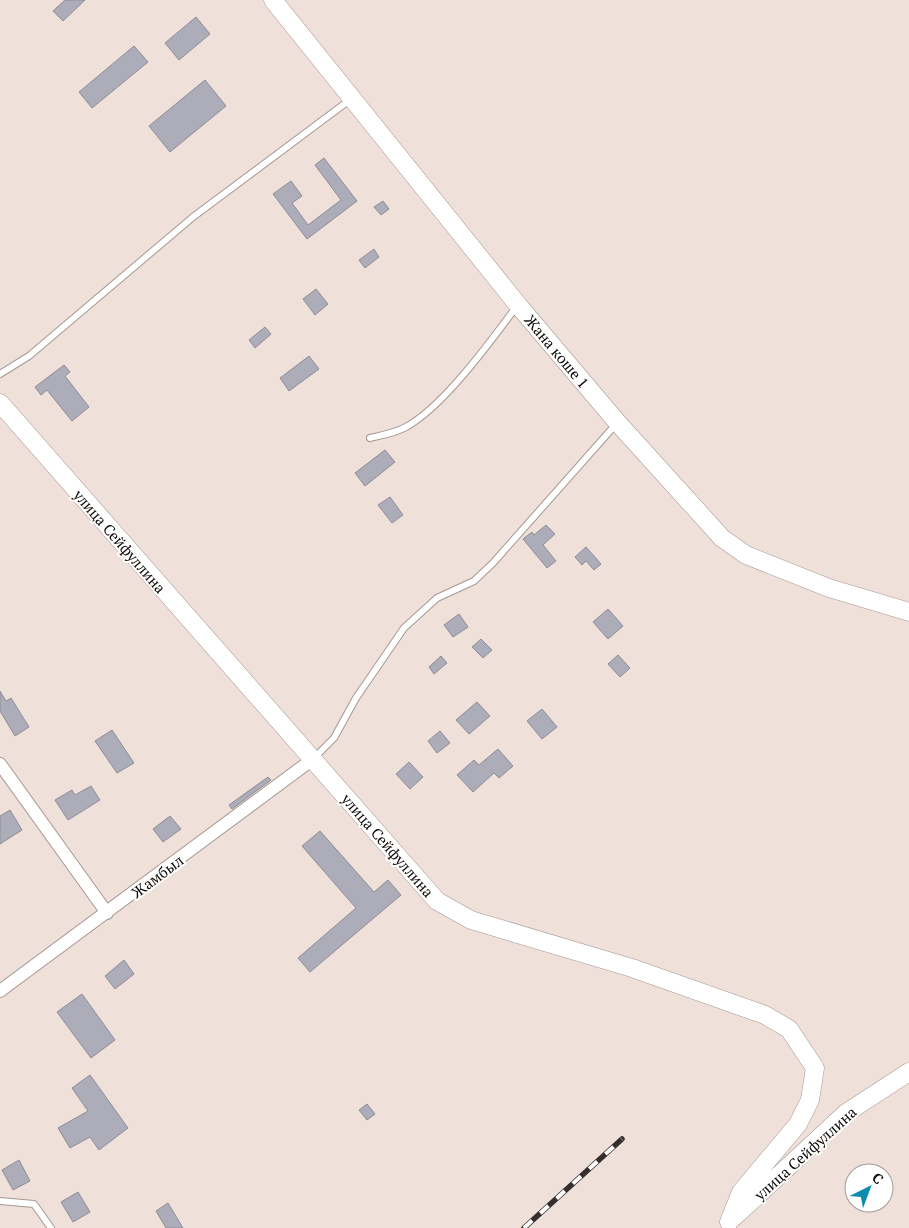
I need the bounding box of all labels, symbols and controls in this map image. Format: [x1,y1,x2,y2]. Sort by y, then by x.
street label: Жана коше 1 [520,310,594,392]
street label: улица Сейфуллина [69,484,171,597]
street label: улица Сейфуллина [337,788,439,901]
street label: Жамбыл [127,850,187,902]
street label: улица Сейфуллина [749,1101,861,1205]
north arrow [844,1163,894,1213]
text: С [868,1168,888,1188]

